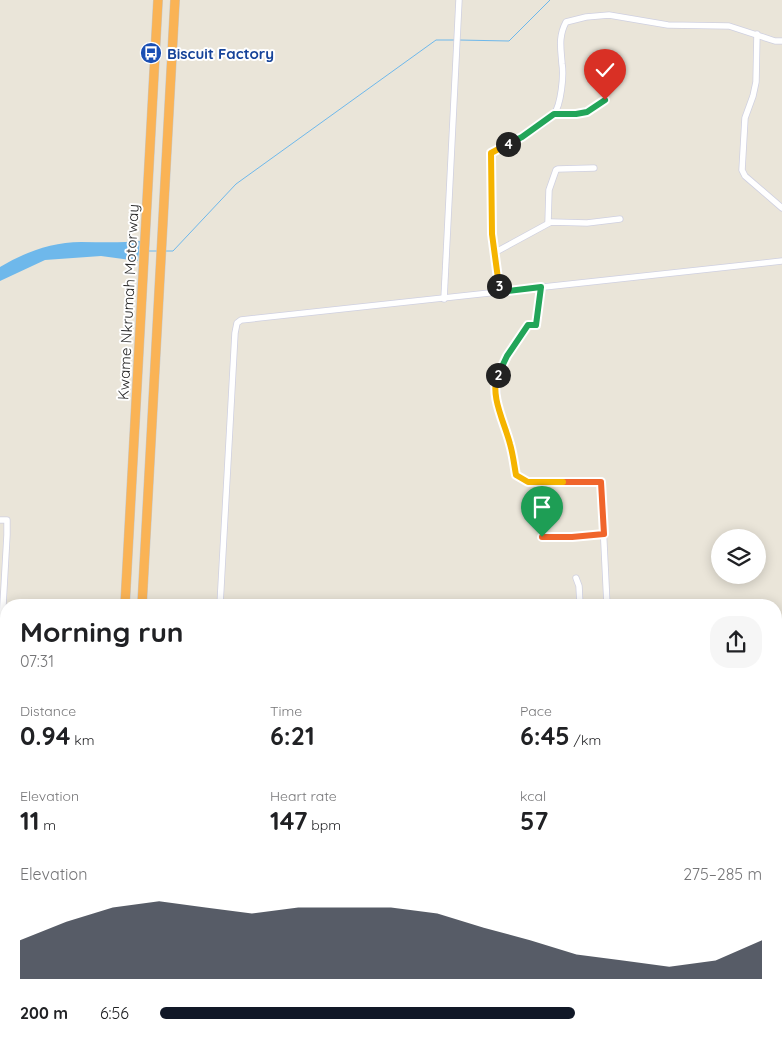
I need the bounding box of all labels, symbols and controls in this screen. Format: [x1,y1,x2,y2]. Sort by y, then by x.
bus stop icon: Biscuit Factory [139,41,163,65]
place label: Biscuit Factory [167,44,274,63]
pin [584,49,626,100]
icon: check [591,56,619,84]
pin: 4 [496,132,520,156]
text: 4 [504,135,513,153]
street label: Kwame Nkrumah Motorway [113,204,143,400]
pin: 3 [486,274,512,298]
text: 3 [496,277,503,295]
pin: 2 [486,362,510,388]
text: 2 [495,366,502,384]
pin [521,486,563,537]
icon: arrive [528,493,556,521]
map controls [711,529,766,584]
button: layers [711,529,766,584]
text: Morning run [20,614,184,649]
button: share [710,616,762,668]
text: 07:31 [20,651,54,671]
text: Distance [20,702,76,720]
text: Time [270,702,302,720]
text: Pace [520,702,552,720]
text: 0.94 [20,720,70,751]
text: 6:21 [270,720,315,751]
text: 6:45 [520,720,570,751]
text: km [70,731,95,749]
text: /km [570,731,601,749]
text: Elevation [20,787,79,805]
text: Heart rate [270,787,337,805]
text: kcal [520,787,546,805]
text: 11 [20,805,39,836]
text: 147 [270,805,307,836]
text: 57 [520,805,548,836]
text: m [39,816,56,834]
text: bpm [307,816,341,834]
text: Elevation [20,864,87,884]
text: 275–285 m [683,864,762,884]
text: 200 m [20,1003,68,1023]
text: 6:56 [100,1003,129,1023]

